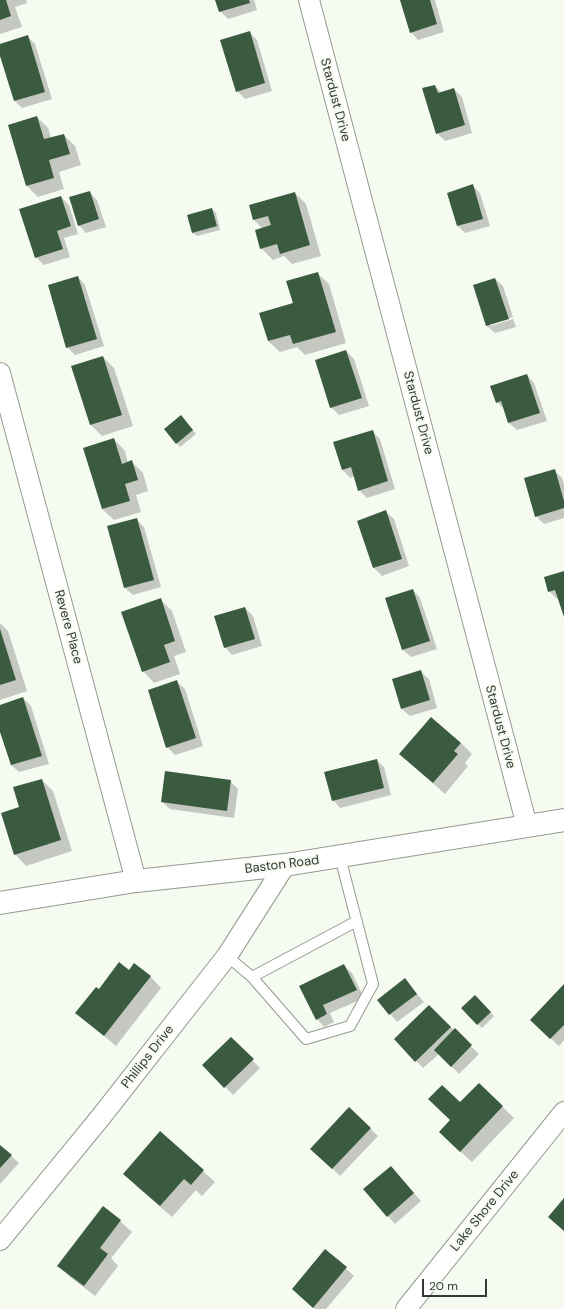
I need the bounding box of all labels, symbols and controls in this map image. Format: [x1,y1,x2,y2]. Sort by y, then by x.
street label: Stardust Drive [316,57,354,143]
street label: Stardust Drive [399,370,437,456]
street label: Revere Place [51,588,85,666]
street label: Stardust Drive [481,684,519,770]
street label: Baston Road [244,853,320,877]
street label: Phillips Drive [118,1022,178,1092]
street label: Lake Shore Drive [448,1167,522,1255]
scale bar [424,1271,489,1297]
text: 20 m [429,1278,458,1294]

